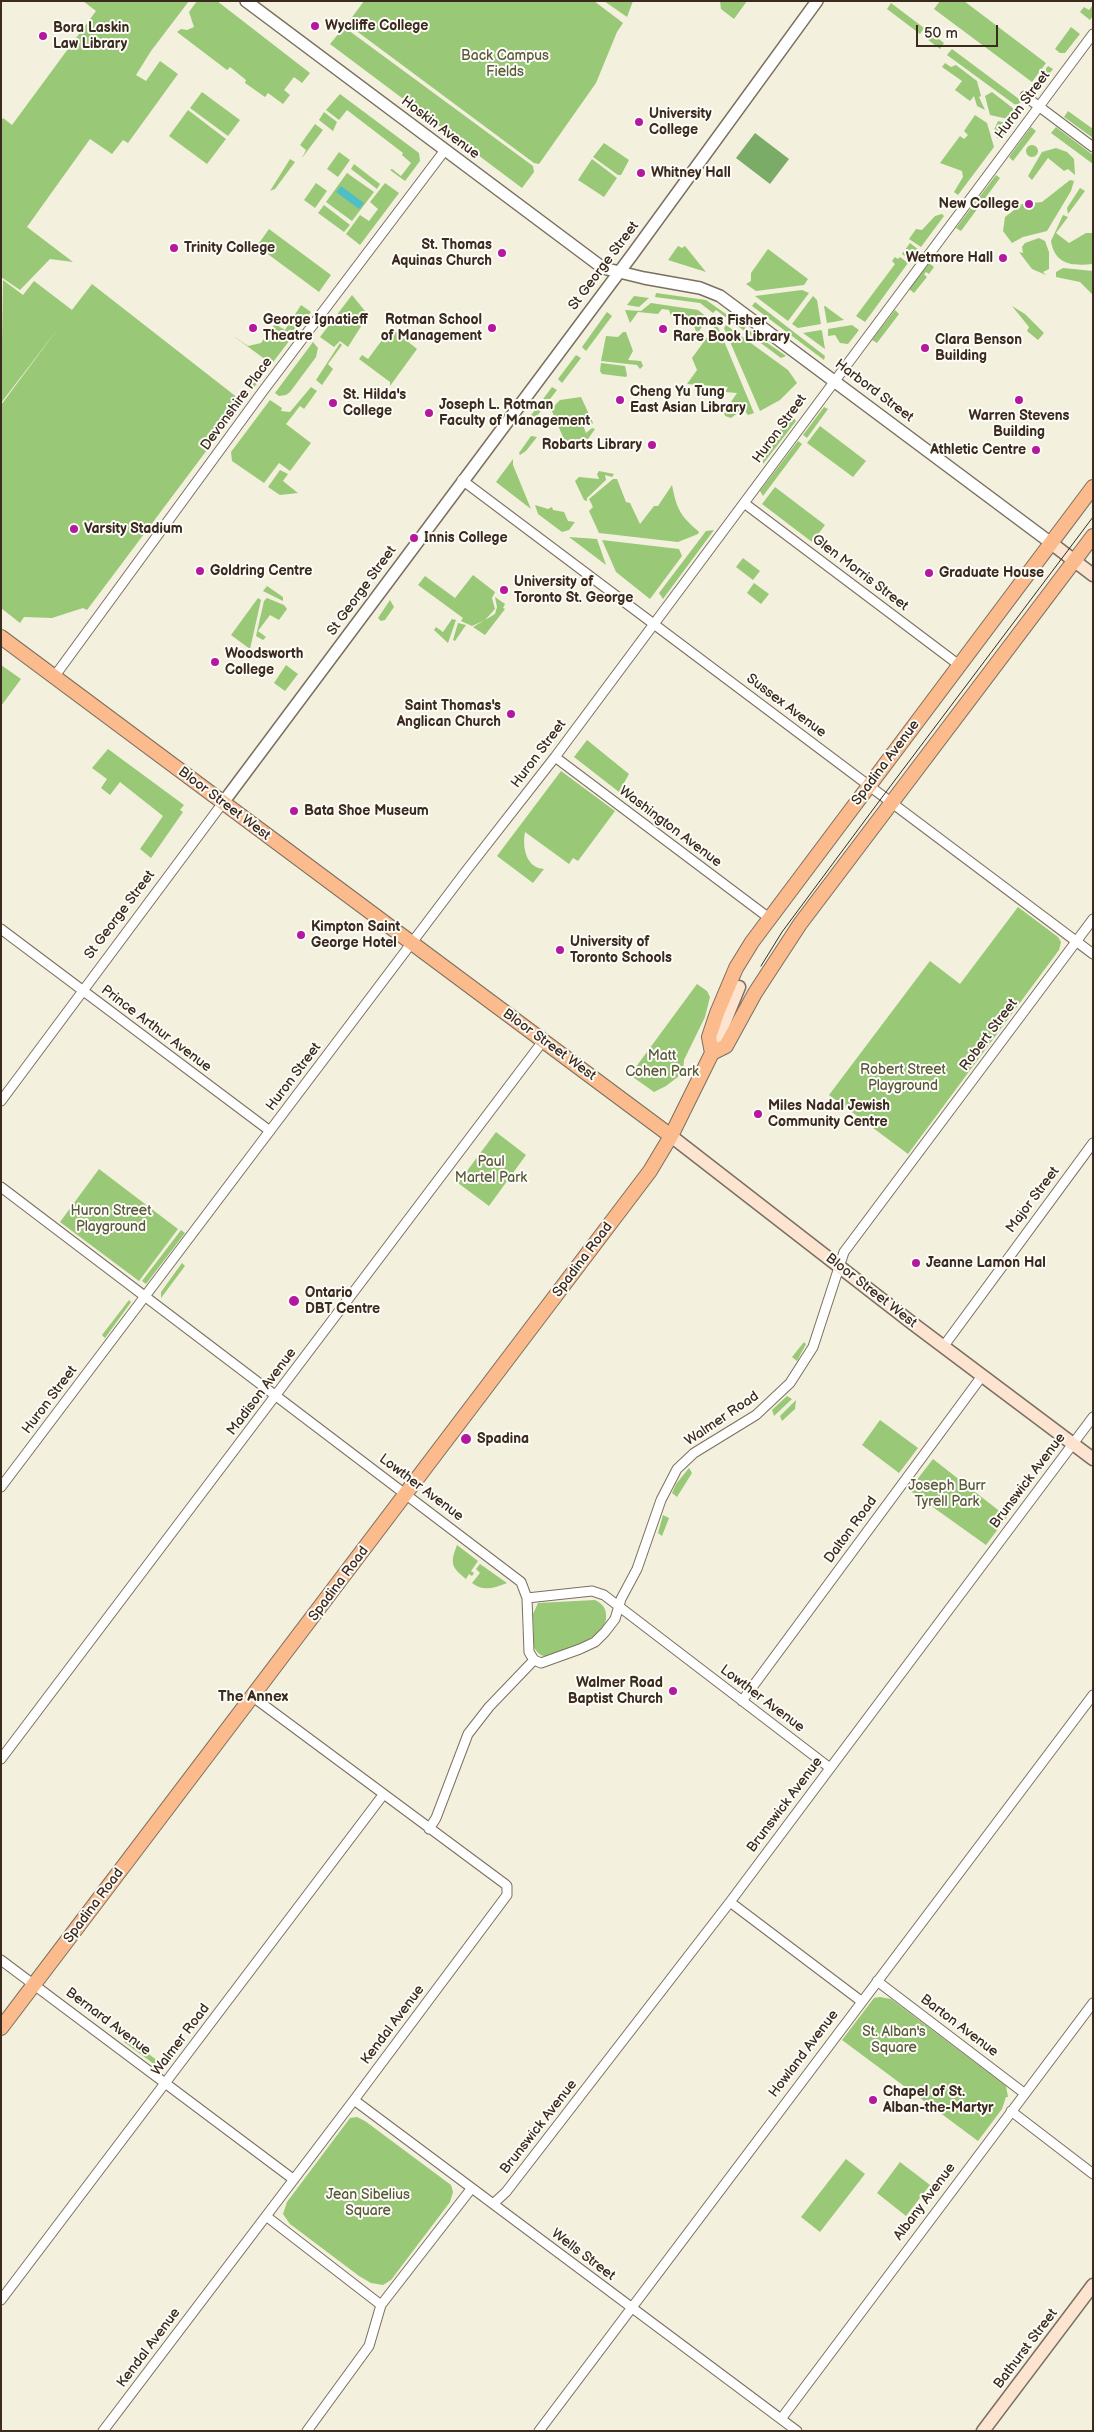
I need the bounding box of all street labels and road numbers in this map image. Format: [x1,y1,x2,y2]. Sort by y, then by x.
street label: Huron Street [992,68,1054,142]
street label: Hoskin Avenue [397,93,483,163]
street label: St George Street [565,218,643,314]
street label: Devonshire Place [198,354,276,454]
street label: Harbord Street [831,356,917,426]
street label: Huron Street [749,391,811,467]
street label: Glen Morris Street [809,531,911,615]
street label: St George Street [324,543,400,639]
street label: Sussex Avenue [743,671,829,741]
street label: Huron Street [508,717,570,791]
street label: Spadina Avenue [848,717,924,809]
street label: Bloor Street West [175,764,273,844]
street label: Washington Avenue [615,783,725,871]
street label: St George Street [81,867,159,963]
street label: Prince Arthur Avenue [97,982,215,1076]
street label: Robert Street [956,996,1022,1074]
street label: Bloor Street West [499,1006,599,1084]
street label: Huron Street [263,1040,325,1114]
street label: Major Street [1003,1164,1063,1236]
street label: Spadina Road [549,1219,617,1301]
street label: Bloor Street West [822,1250,920,1332]
street label: Madison Avenue [224,1345,300,1439]
street label: Huron Street [19,1363,81,1437]
street label: Walmer Road [682,1388,762,1450]
street label: Brunswick Avenue [987,1430,1069,1532]
street label: Lowther Avenue [376,1451,466,1525]
street label: Dalton Road [821,1493,881,1567]
street label: Spadina Road [305,1543,373,1625]
street label: Lowther Avenue [717,1662,807,1736]
street label: Brunswick Avenue [744,1754,826,1856]
street label: Spadina Road [60,1865,128,1947]
street label: Kendal Avenue [358,1982,428,2068]
street label: Bernard Avenue [62,1985,154,2059]
street label: Barton Avenue [917,1991,1001,2061]
street label: Walmer Road [149,2001,213,2079]
street label: Howland Avenue [766,2007,842,2101]
street label: Brunswick Avenue [497,2077,581,2177]
street label: Albany Avenue [890,2160,960,2244]
street label: Wells Street [548,2226,618,2284]
street label: Kendal Avenue [114,2305,184,2391]
street label: Bathurst Street [990,2306,1062,2392]

